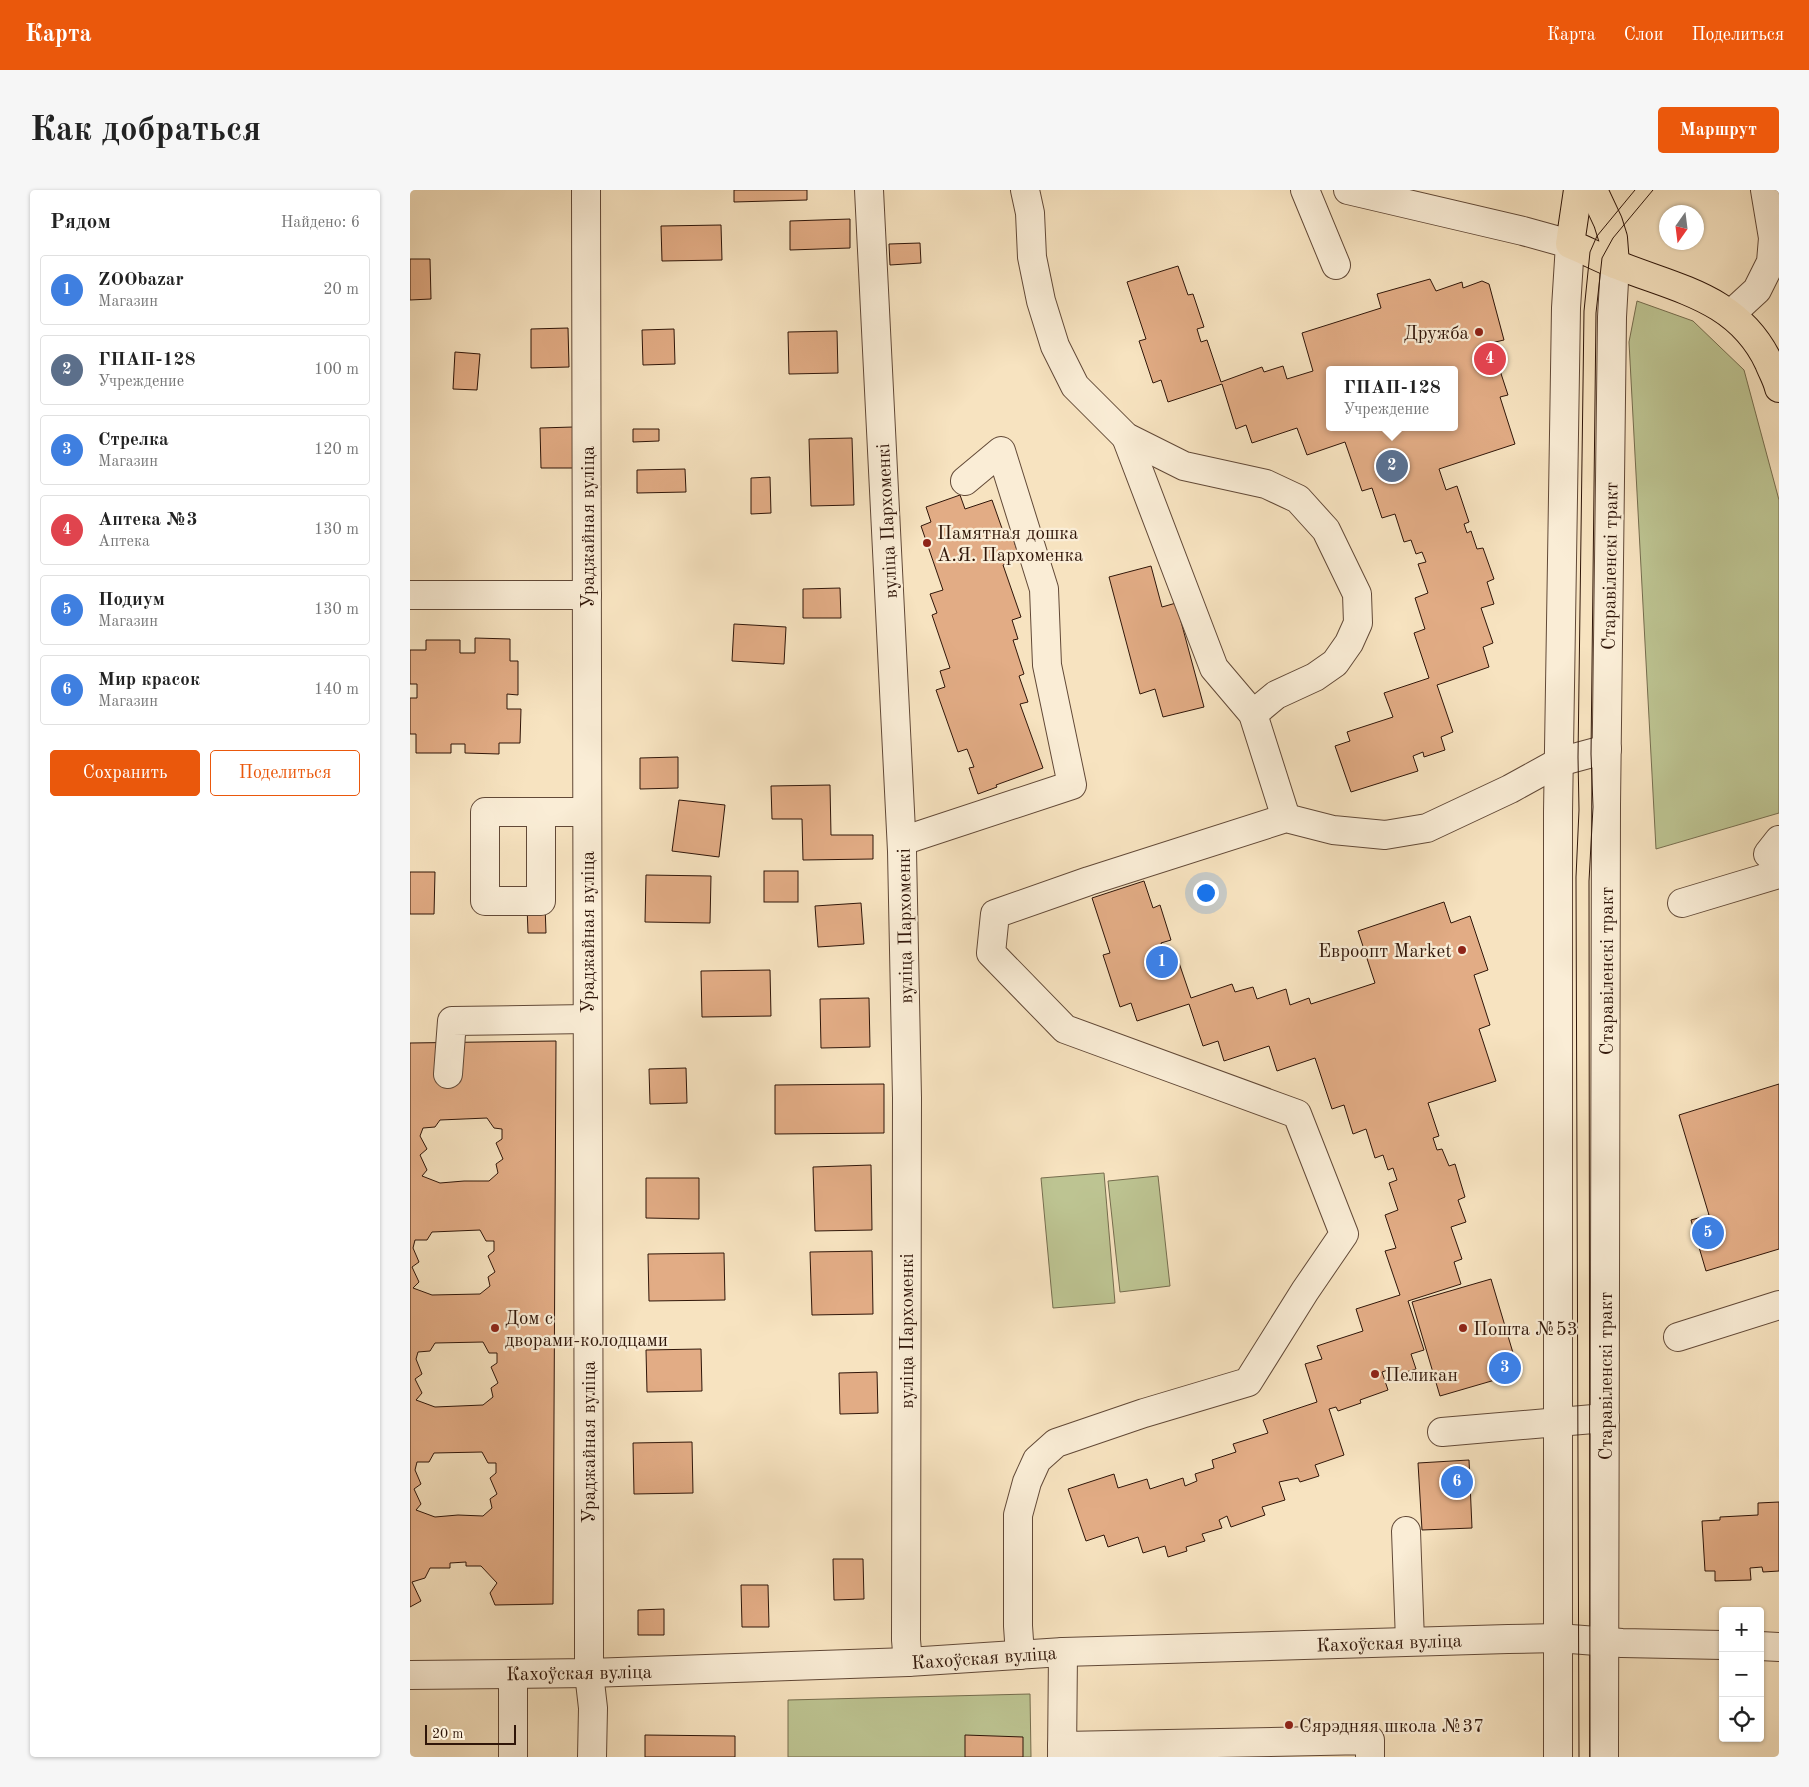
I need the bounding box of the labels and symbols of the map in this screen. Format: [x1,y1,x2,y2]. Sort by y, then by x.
north arrow [1659,205,1704,250]
place label: Дружба [1404,325,1470,344]
marker: Дружба [1473,326,1485,338]
pin: 4 [1474,340,1506,378]
street label: вуліца Пархоменкі [875,443,902,599]
street label: Ураджайная вуліца [580,445,599,608]
pin: 2 [1376,447,1408,485]
street label: Старавіленскі тракт [1601,482,1622,650]
place label: Памятная дошка А.Я. Пархоменка [937,525,1084,566]
marker: Памятная дошка А.Я. Пархоменка [921,537,933,549]
street label: вуліца Пархоменкі [896,848,917,1004]
street label: Ураджайная вуліца [580,850,599,1013]
your location [1193,880,1219,906]
street label: Старавіленскі тракт [1599,887,1618,1055]
pin: 1 [1146,943,1178,981]
place label: Евроопт Market [1318,943,1452,962]
marker: Евроопт Market [1456,944,1468,956]
pin: 5 [1692,1214,1724,1252]
street label: вуліца Пархоменкі [899,1253,918,1409]
street label: Старавіленскі тракт [1598,1292,1617,1460]
place label: Дом с дворами-колодцами [505,1310,668,1351]
place label: Пошта №53 [1473,1321,1578,1340]
marker: Дом с дворами-колодцами [489,1322,501,1334]
marker: Пошта №53 [1457,1322,1469,1334]
pin: 3 [1489,1349,1521,1387]
street label: Ураджайная вуліца [581,1360,600,1523]
place label: Пеликан [1385,1367,1458,1386]
marker: Пеликан [1369,1368,1381,1380]
pin: 6 [1441,1463,1473,1501]
street label: Кахоўская вуліца [1316,1632,1463,1657]
street label: Кахоўская вуліца [911,1645,1058,1674]
street label: Кахоўская вуліца [506,1664,653,1685]
place label: Сярэдняя школа №37 [1299,1718,1484,1737]
marker: Сярэдняя школа №37 [1283,1719,1295,1731]
scale bar [425,1722,516,1745]

